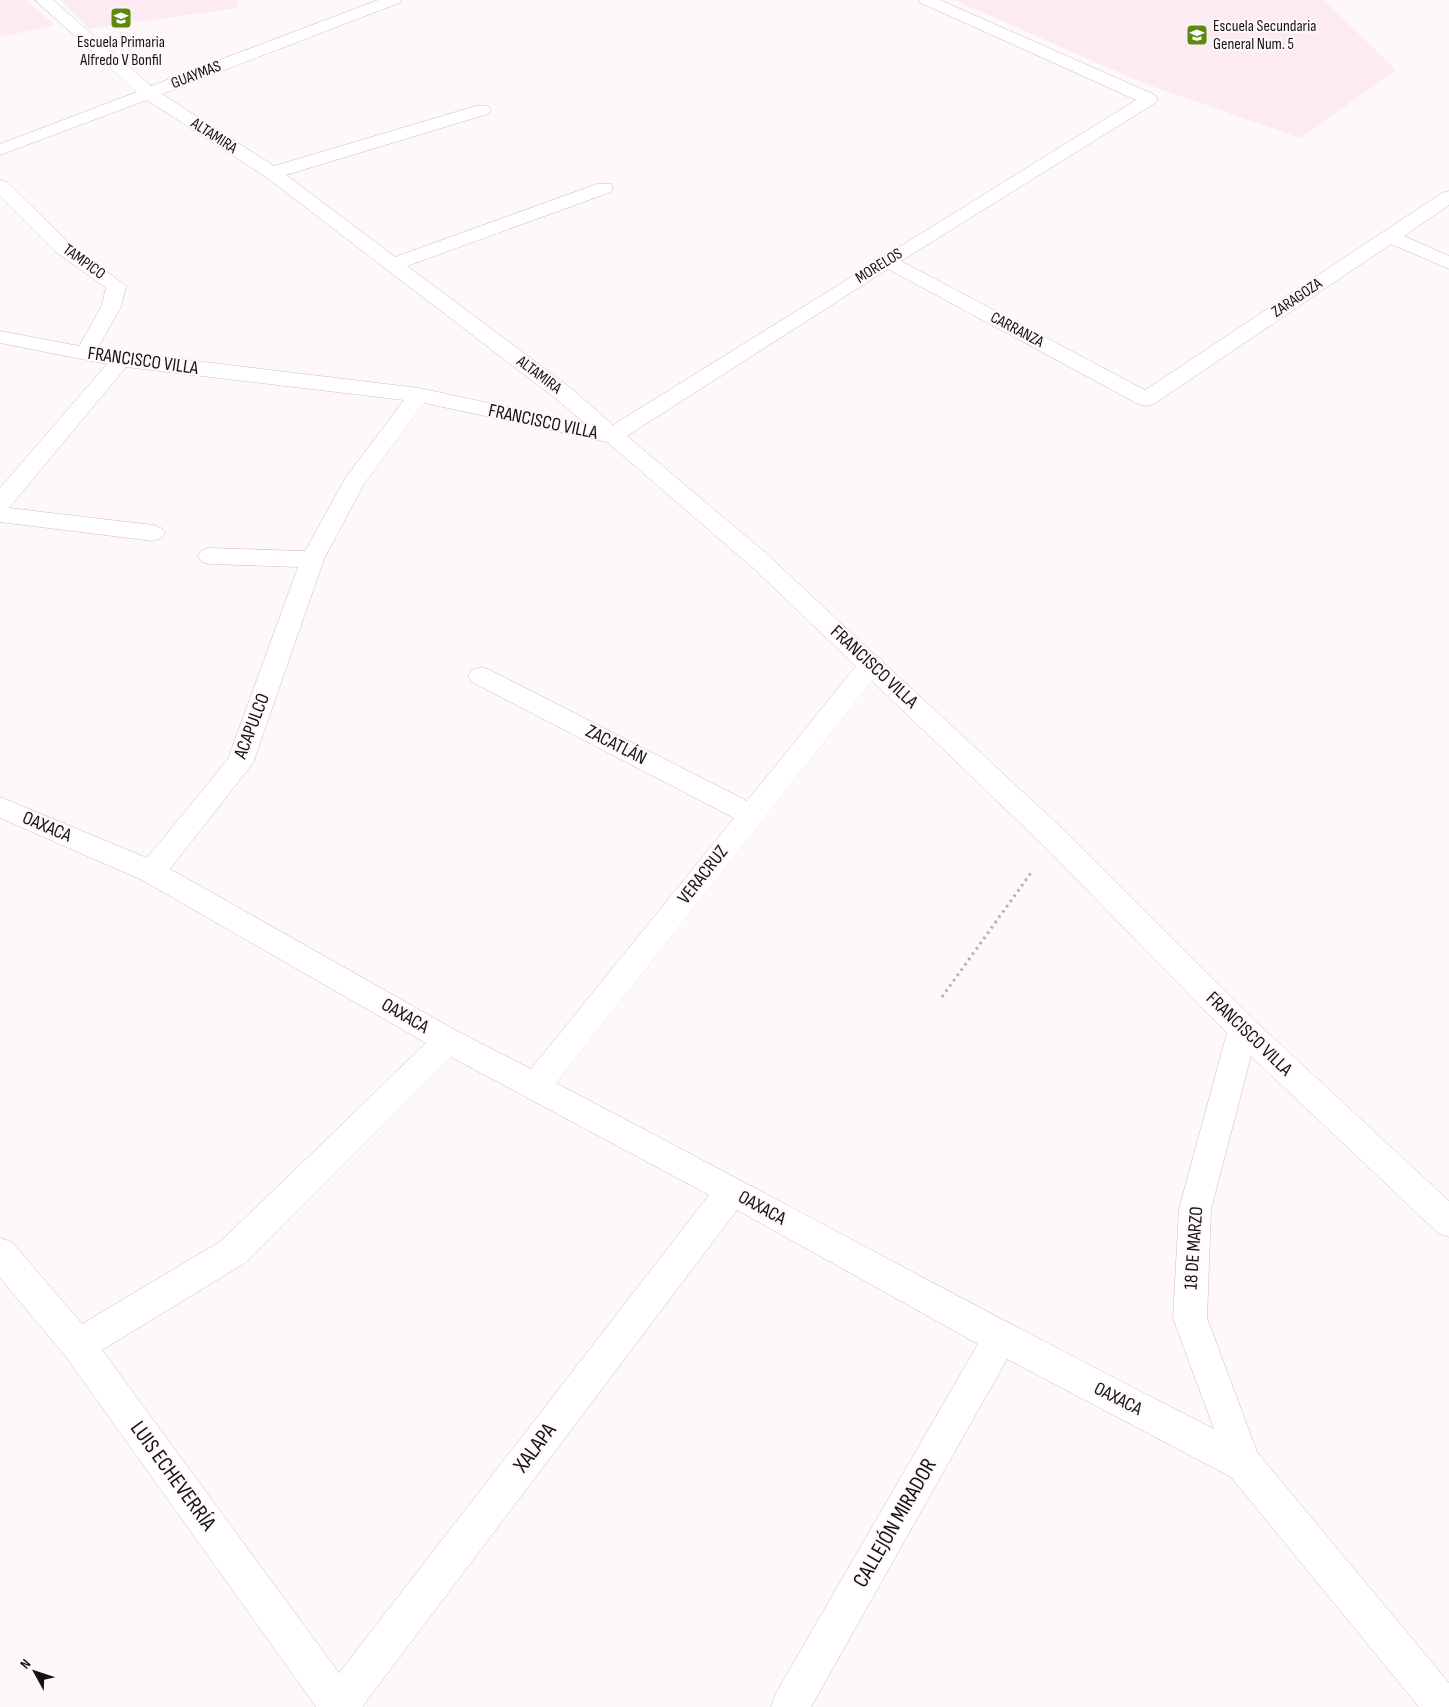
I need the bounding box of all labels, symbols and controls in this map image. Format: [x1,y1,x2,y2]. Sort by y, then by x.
school or university icon: Escuela Primaria Alfredo V Bonfil [109,6,133,30]
place label: Escuela Secundaria General Num. 5 [1213,17,1316,54]
school or university icon: Escuela Secundaria General Num. 5 [1185,23,1209,47]
place label: Escuela Primaria Alfredo V Bonfil [77,33,165,70]
street label: GUAYMAS [168,57,224,93]
street label: ALTAMIRA [186,114,241,158]
street label: TAMPICO [59,240,109,284]
street label: MORELOS [852,244,906,288]
street label: ZARAGOZA [1268,274,1326,322]
street label: CARRANZA [987,308,1047,352]
street label: FRANCISCO VILLA [86,342,201,380]
street label: ALTAMIRA [512,351,565,398]
street label: FRANCISCO VILLA [486,399,601,445]
street label: FRANCISCO VILLA [825,621,923,714]
street label: ACAPULCO [229,690,275,763]
street label: ZACATLÁN [582,720,650,770]
street label: OAXACA [19,806,76,848]
street label: VERACRUZ [673,841,733,909]
street label: FRANCISCO VILLA [1201,987,1298,1082]
street label: OAXACA [377,993,434,1039]
street label: OAXACA [734,1186,791,1231]
street label: 18 DE MARZO [1180,1206,1208,1290]
street label: OAXACA [1090,1377,1147,1421]
street label: LUIS ECHEVERRÍA [124,1416,222,1537]
street label: XALAPA [507,1418,563,1479]
street label: CALLEJÓN MIRADOR [847,1454,943,1592]
north arrow [10,1647,60,1697]
text: N [17,1656,34,1672]

